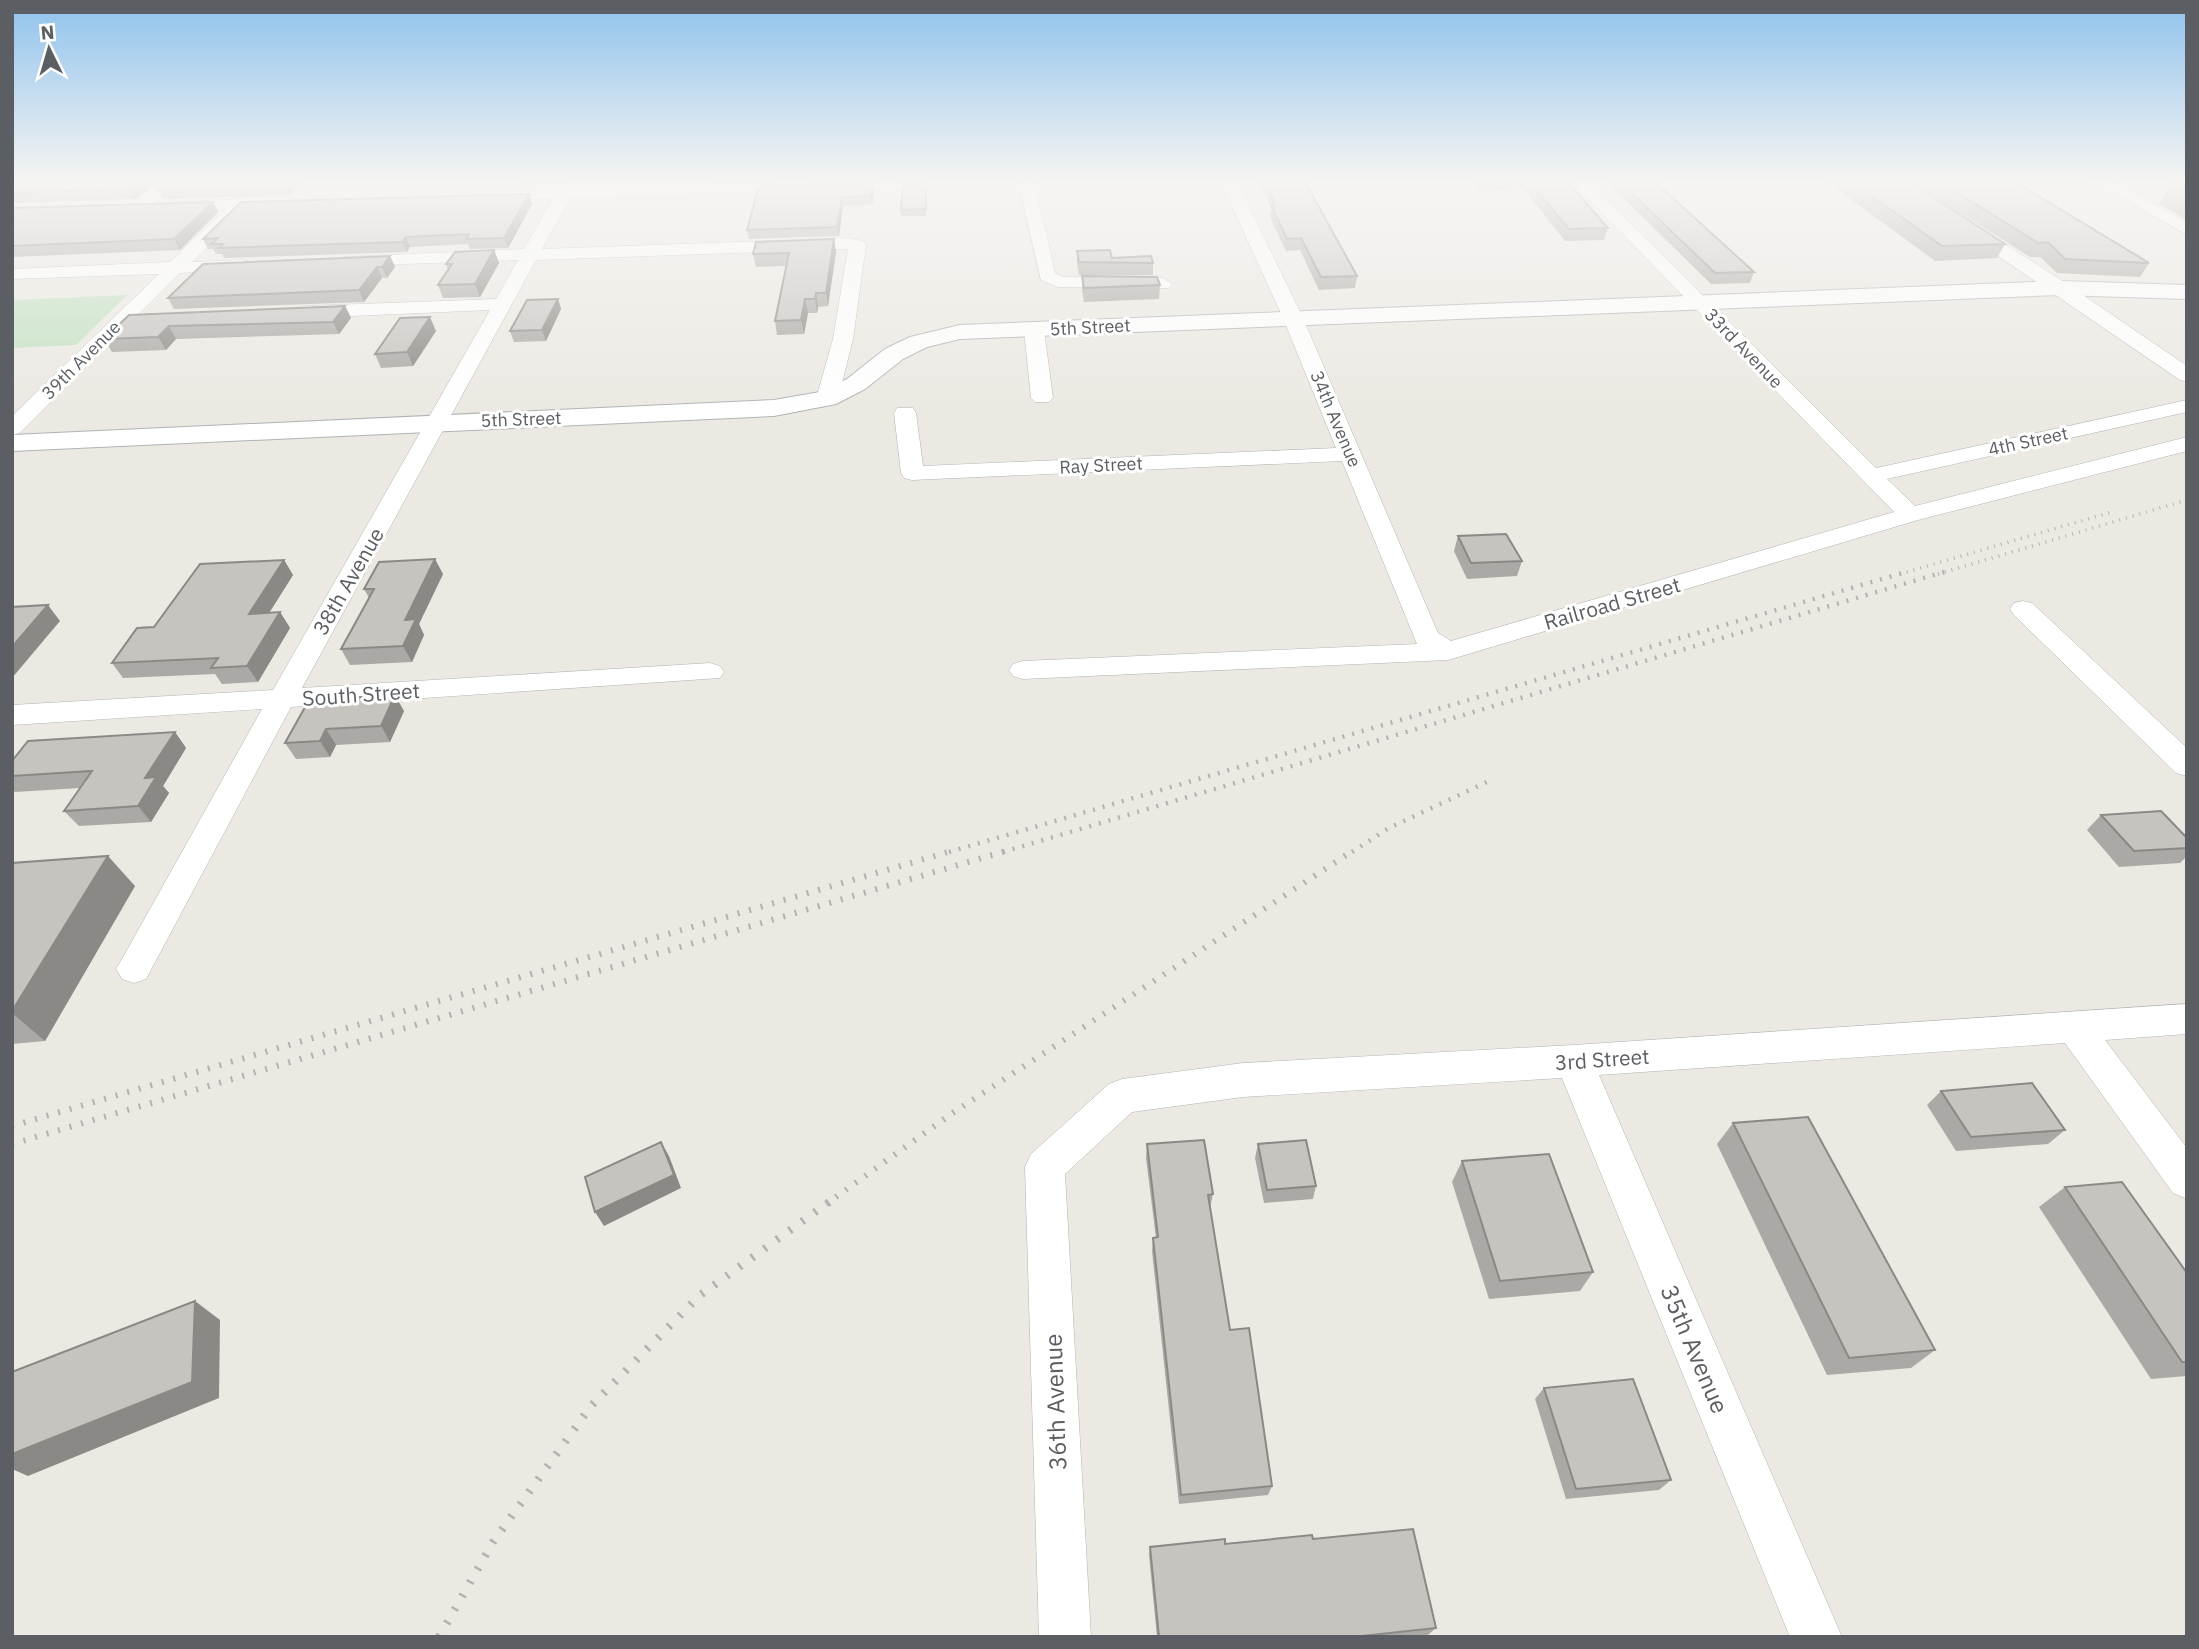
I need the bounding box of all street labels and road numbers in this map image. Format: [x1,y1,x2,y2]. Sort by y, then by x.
street label: 33rd Avenue [1700,303,1788,393]
street label: 5th Street [1049,313,1131,341]
street label: 39th Avenue [37,316,125,404]
street label: 34th Avenue [1305,367,1367,471]
street label: 5th Street [480,406,562,432]
street label: 4th Street [1986,421,2070,461]
street label: Ray Street [1059,451,1143,479]
street label: 38th Avenue [306,522,390,640]
street label: Railroad Street [1540,570,1684,636]
street label: South Street [301,676,421,712]
street label: 3rd Street [1554,1042,1650,1076]
street label: 35th Avenue [1654,1280,1736,1418]
street label: 36th Avenue [1037,1333,1073,1471]

